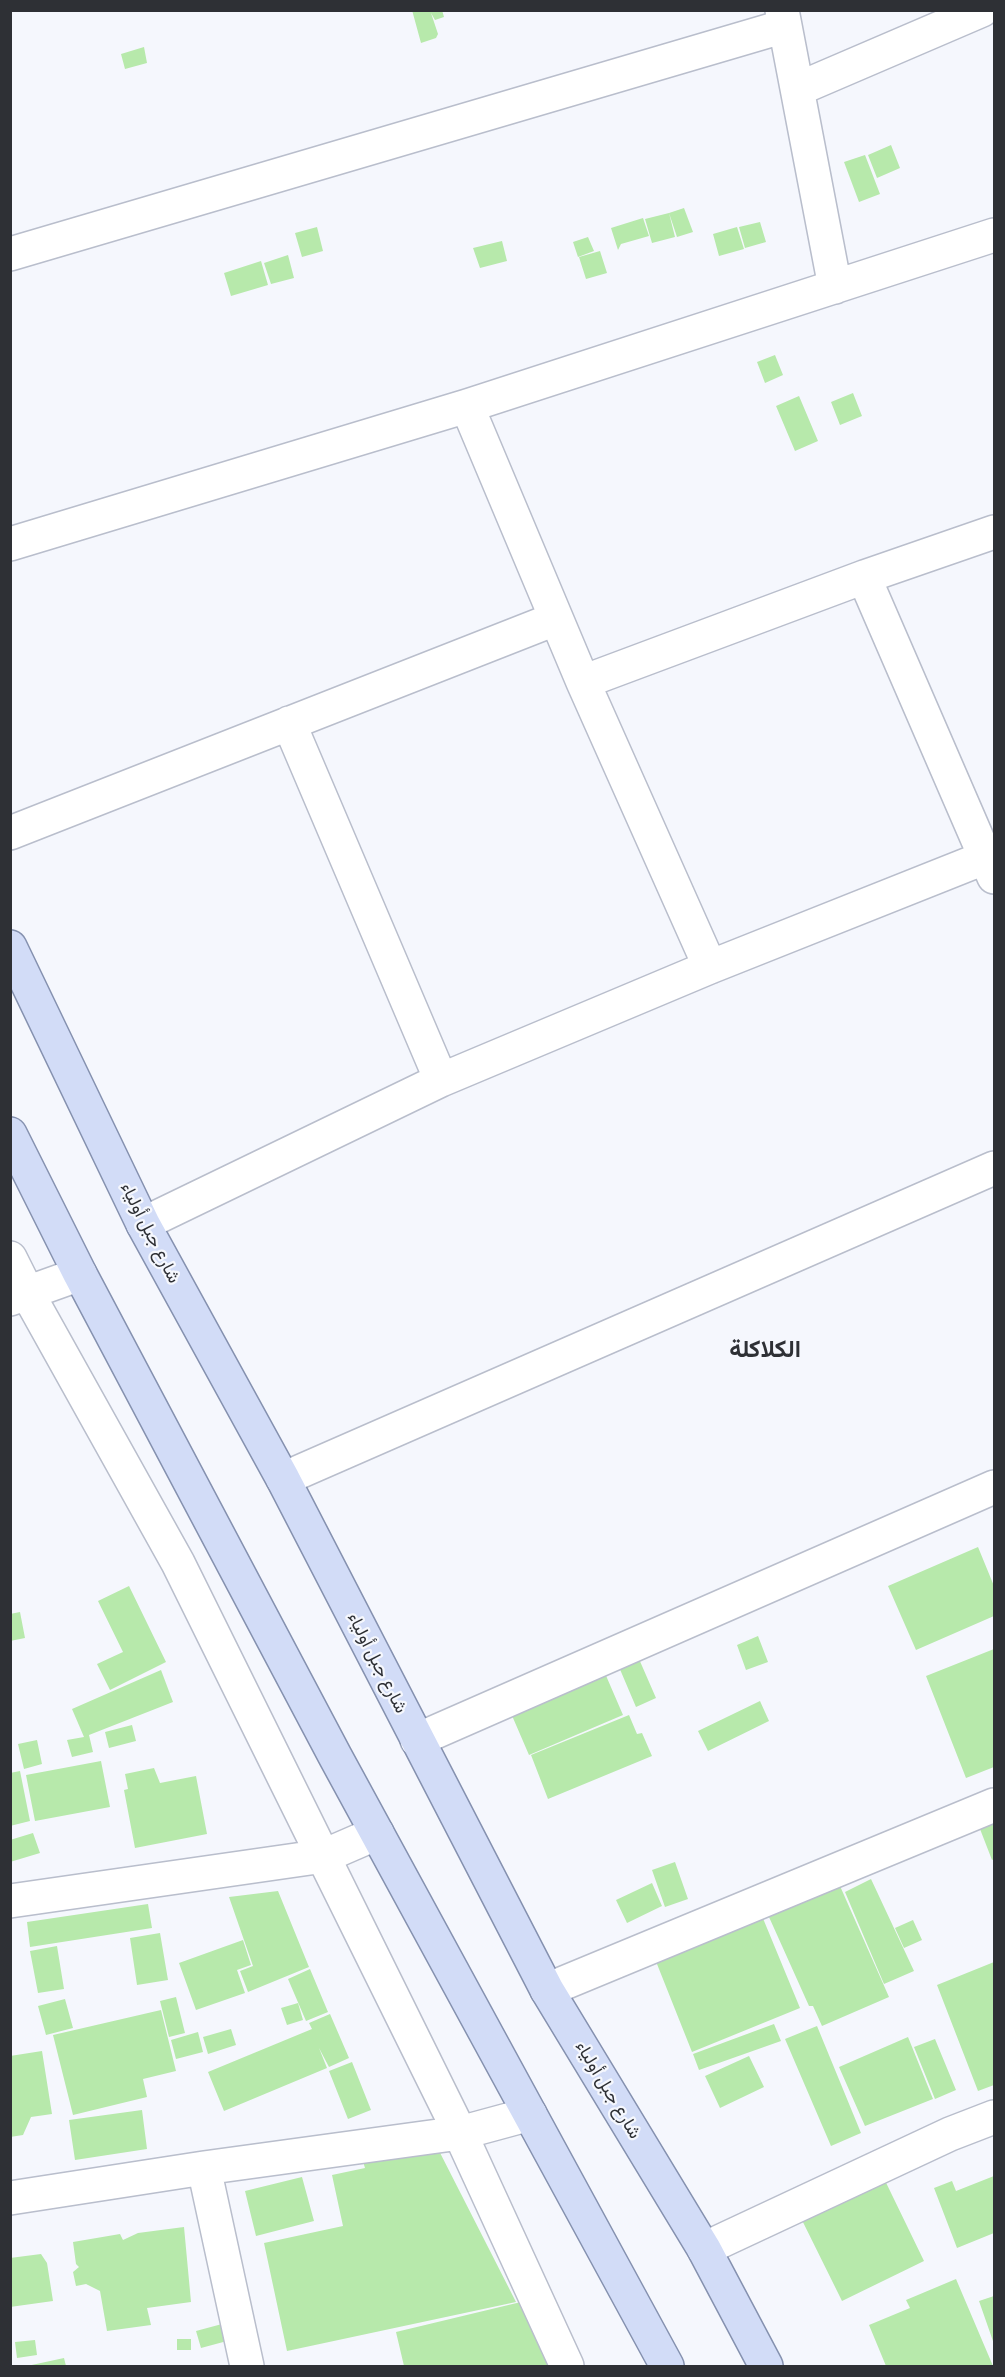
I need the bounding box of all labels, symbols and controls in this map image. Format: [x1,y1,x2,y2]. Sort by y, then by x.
street label: شارع جبل أولياء [115,1179,185,1287]
district label: الكلاكلة [729,1336,801,1364]
street label: شارع جبل أولياء [342,1609,412,1717]
street label: شارع جبل أولياء [570,2037,646,2143]

